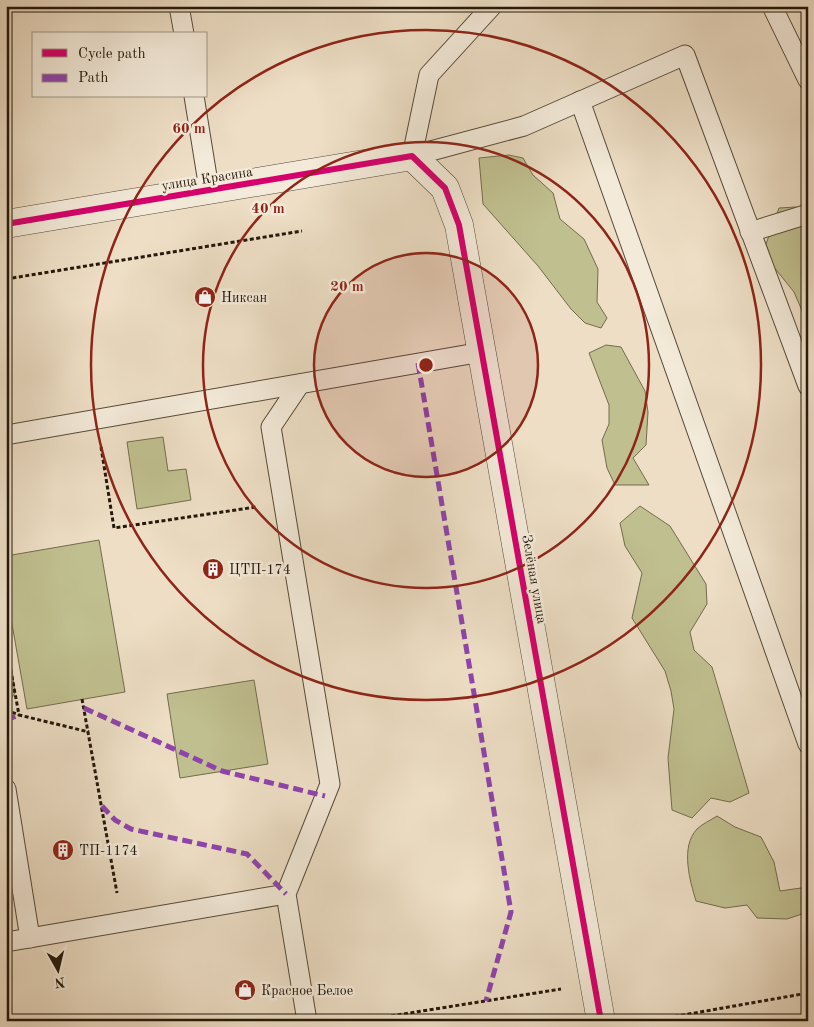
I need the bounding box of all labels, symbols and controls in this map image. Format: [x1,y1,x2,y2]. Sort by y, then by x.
legend [32,32,208,98]
text: Cycle path [78,47,146,62]
text: Path [78,71,108,86]
text: 60 m [172,122,206,137]
street label: улица Красина [160,165,254,193]
text: 40 m [251,202,285,217]
text: 20 m [330,280,364,295]
shop icon: Никсан [193,285,217,309]
place label: Никсан [221,291,268,305]
centre of rings [417,356,435,374]
street label: Зелёная улица [519,534,549,625]
building icon: ЦТП-174 [201,557,225,581]
place label: ЦТП-174 [229,563,291,577]
building icon: ТП-1174 [51,838,75,862]
place label: ТП-1174 [79,844,138,858]
north arrow [32,944,82,994]
text: N [53,974,66,990]
shop icon: Красное Белое [233,978,257,1002]
place label: Красное Белое [261,984,353,998]

